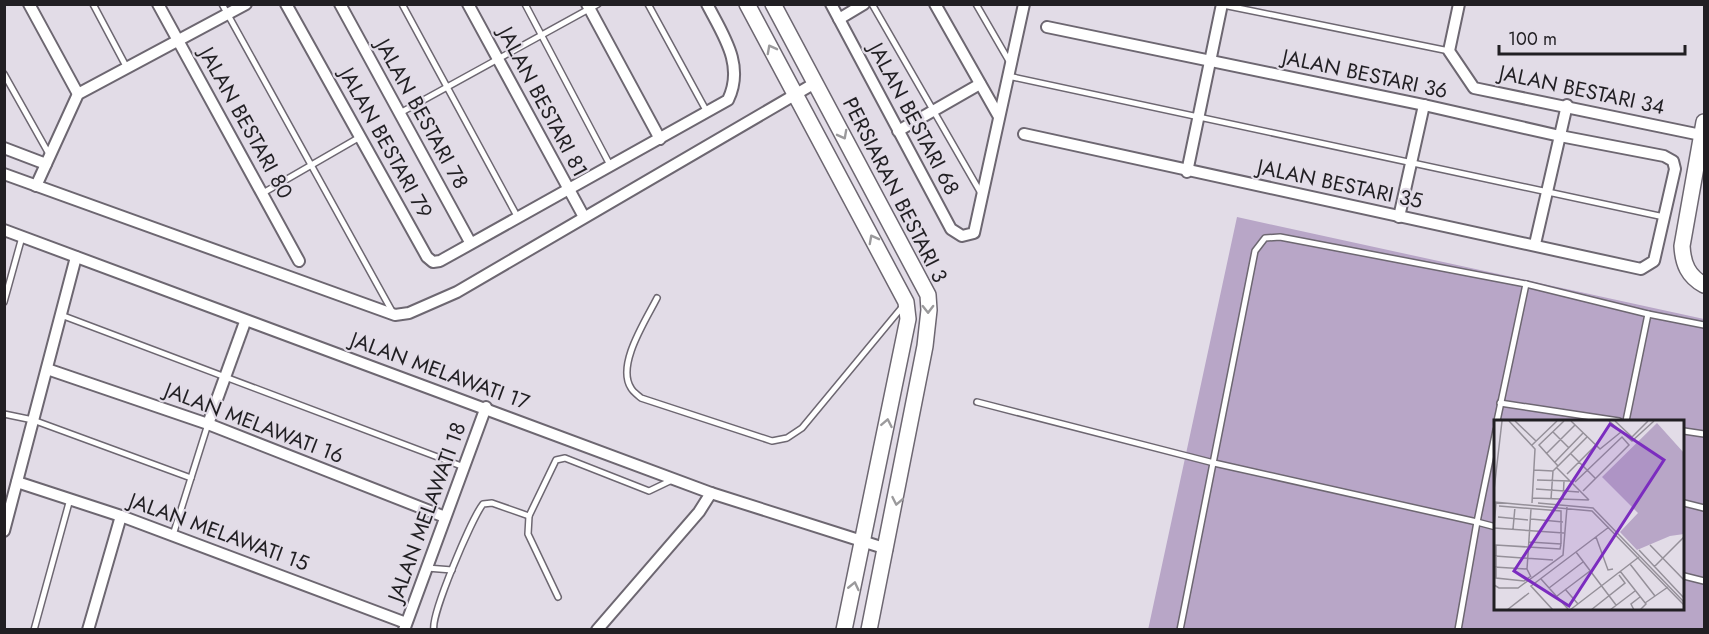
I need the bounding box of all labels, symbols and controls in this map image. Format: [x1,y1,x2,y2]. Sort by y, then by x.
scale bar [1499,18,1685,56]
street label: JALAN BESTARI 81 [489,19,595,182]
text: 100 m [1508,26,1557,52]
street label: JALAN BESTARI 78 [367,31,476,194]
street label: JALAN BESTARI 68 [860,35,967,200]
street label: JALAN BESTARI 80 [190,39,300,204]
street label: JALAN BESTARI 36 [1277,41,1451,106]
one-way arrow [767,45,778,56]
street label: JALAN BESTARI 34 [1493,57,1668,122]
street label: JALAN BESTARI 79 [331,60,440,224]
street label: PERSIARAN BESTARI 3 [835,92,955,288]
one-way arrow [836,128,847,139]
street label: JALAN BESTARI 35 [1252,151,1425,216]
one-way arrow [869,234,880,245]
one-way arrow [922,304,935,313]
street label: JALAN MELAWATI 17 [343,324,534,417]
street label: JALAN MELAWATI 16 [157,374,348,471]
street label: JALAN MELAWATI 18 [380,418,473,609]
one-way arrow [880,418,893,428]
inset map [1494,420,1685,610]
street label: JALAN MELAWATI 15 [122,484,313,578]
one-way arrow [891,495,904,505]
one-way arrow [847,581,860,591]

